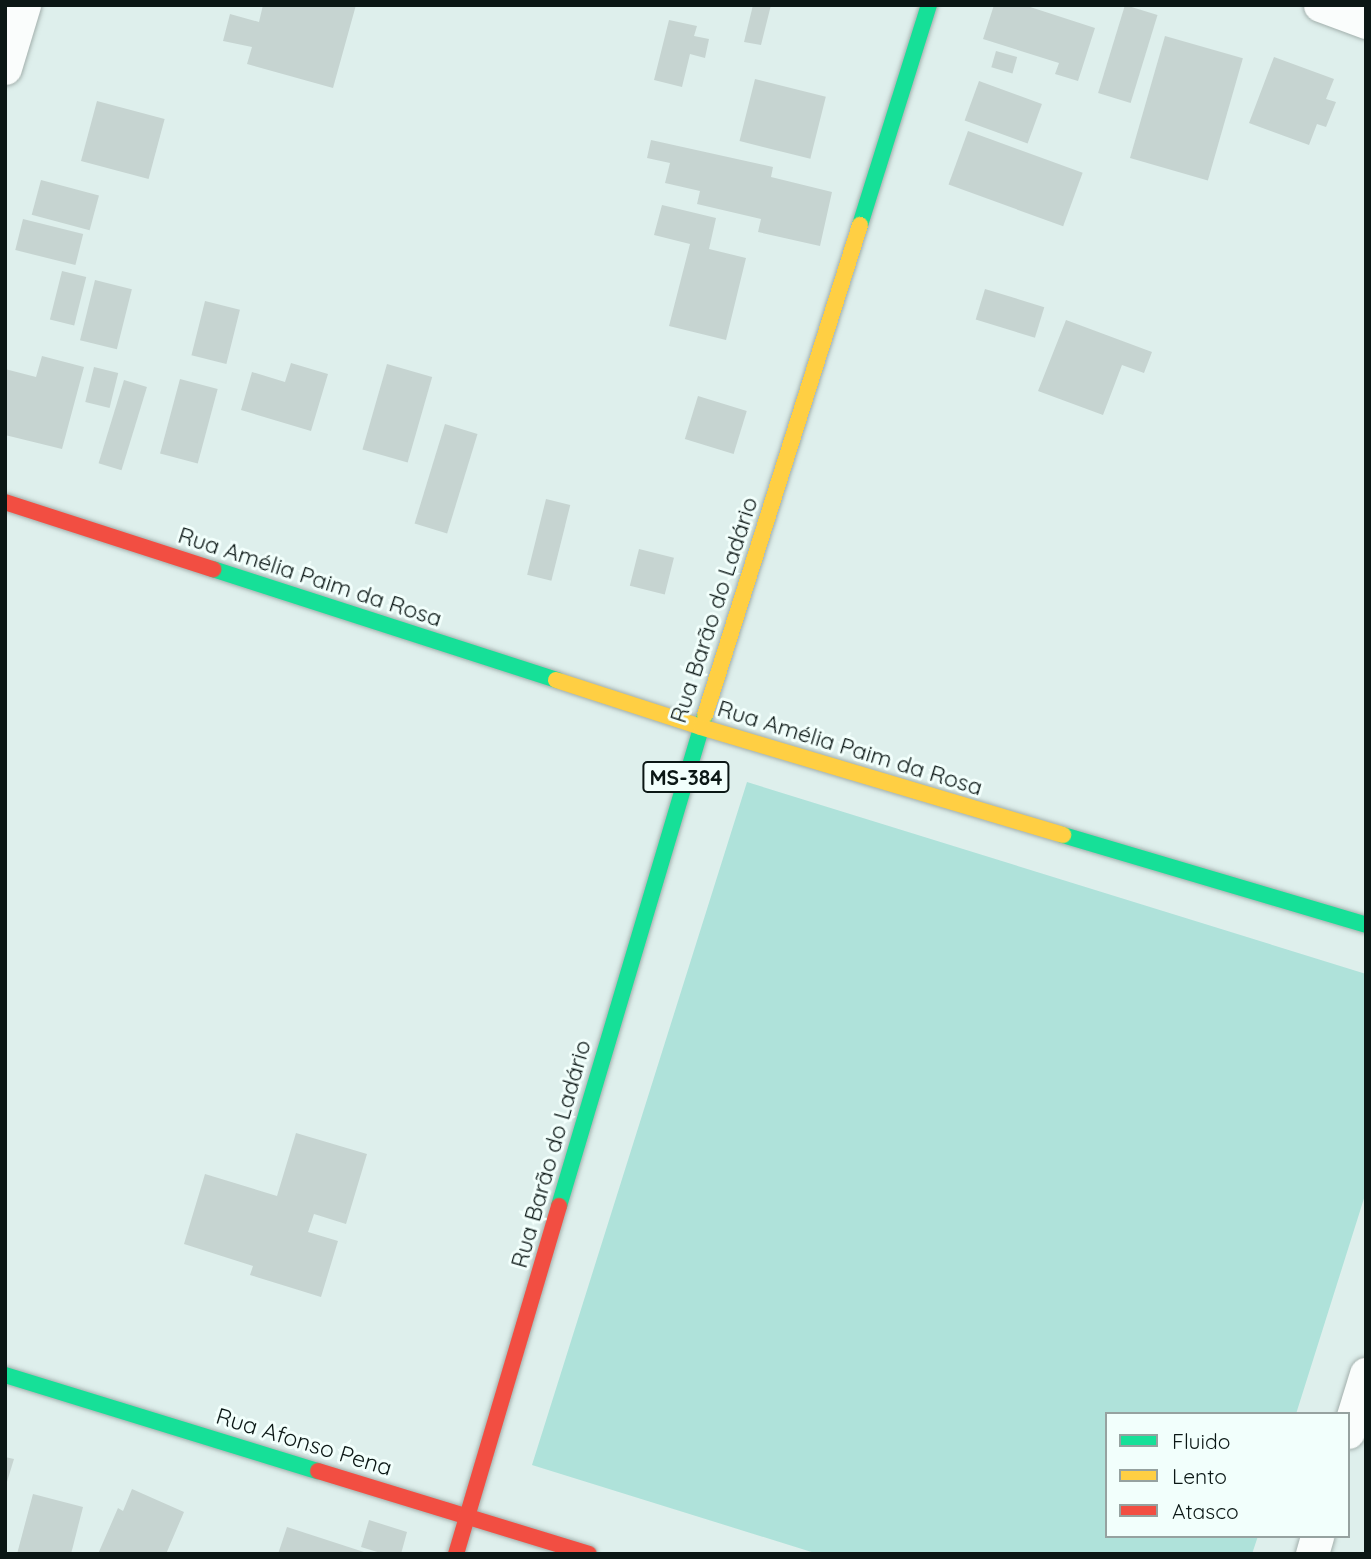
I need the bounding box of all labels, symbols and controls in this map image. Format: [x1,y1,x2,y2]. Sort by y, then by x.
street label: Rua Barão do Ladário [664,494,764,726]
street label: Rua Amélia Paim da Rosa [175,521,445,633]
street label: Rua Amélia Paim da Rosa [714,694,986,802]
road number: MS-384 [642,760,730,794]
street label: Rua Barão do Ladário [505,1037,597,1271]
street label: Rua Afonso Pena [213,1402,395,1482]
legend [1105,1412,1350,1538]
text: Fluido [1172,1428,1230,1454]
text: Lento [1172,1463,1227,1489]
text: Atasco [1172,1498,1239,1524]

